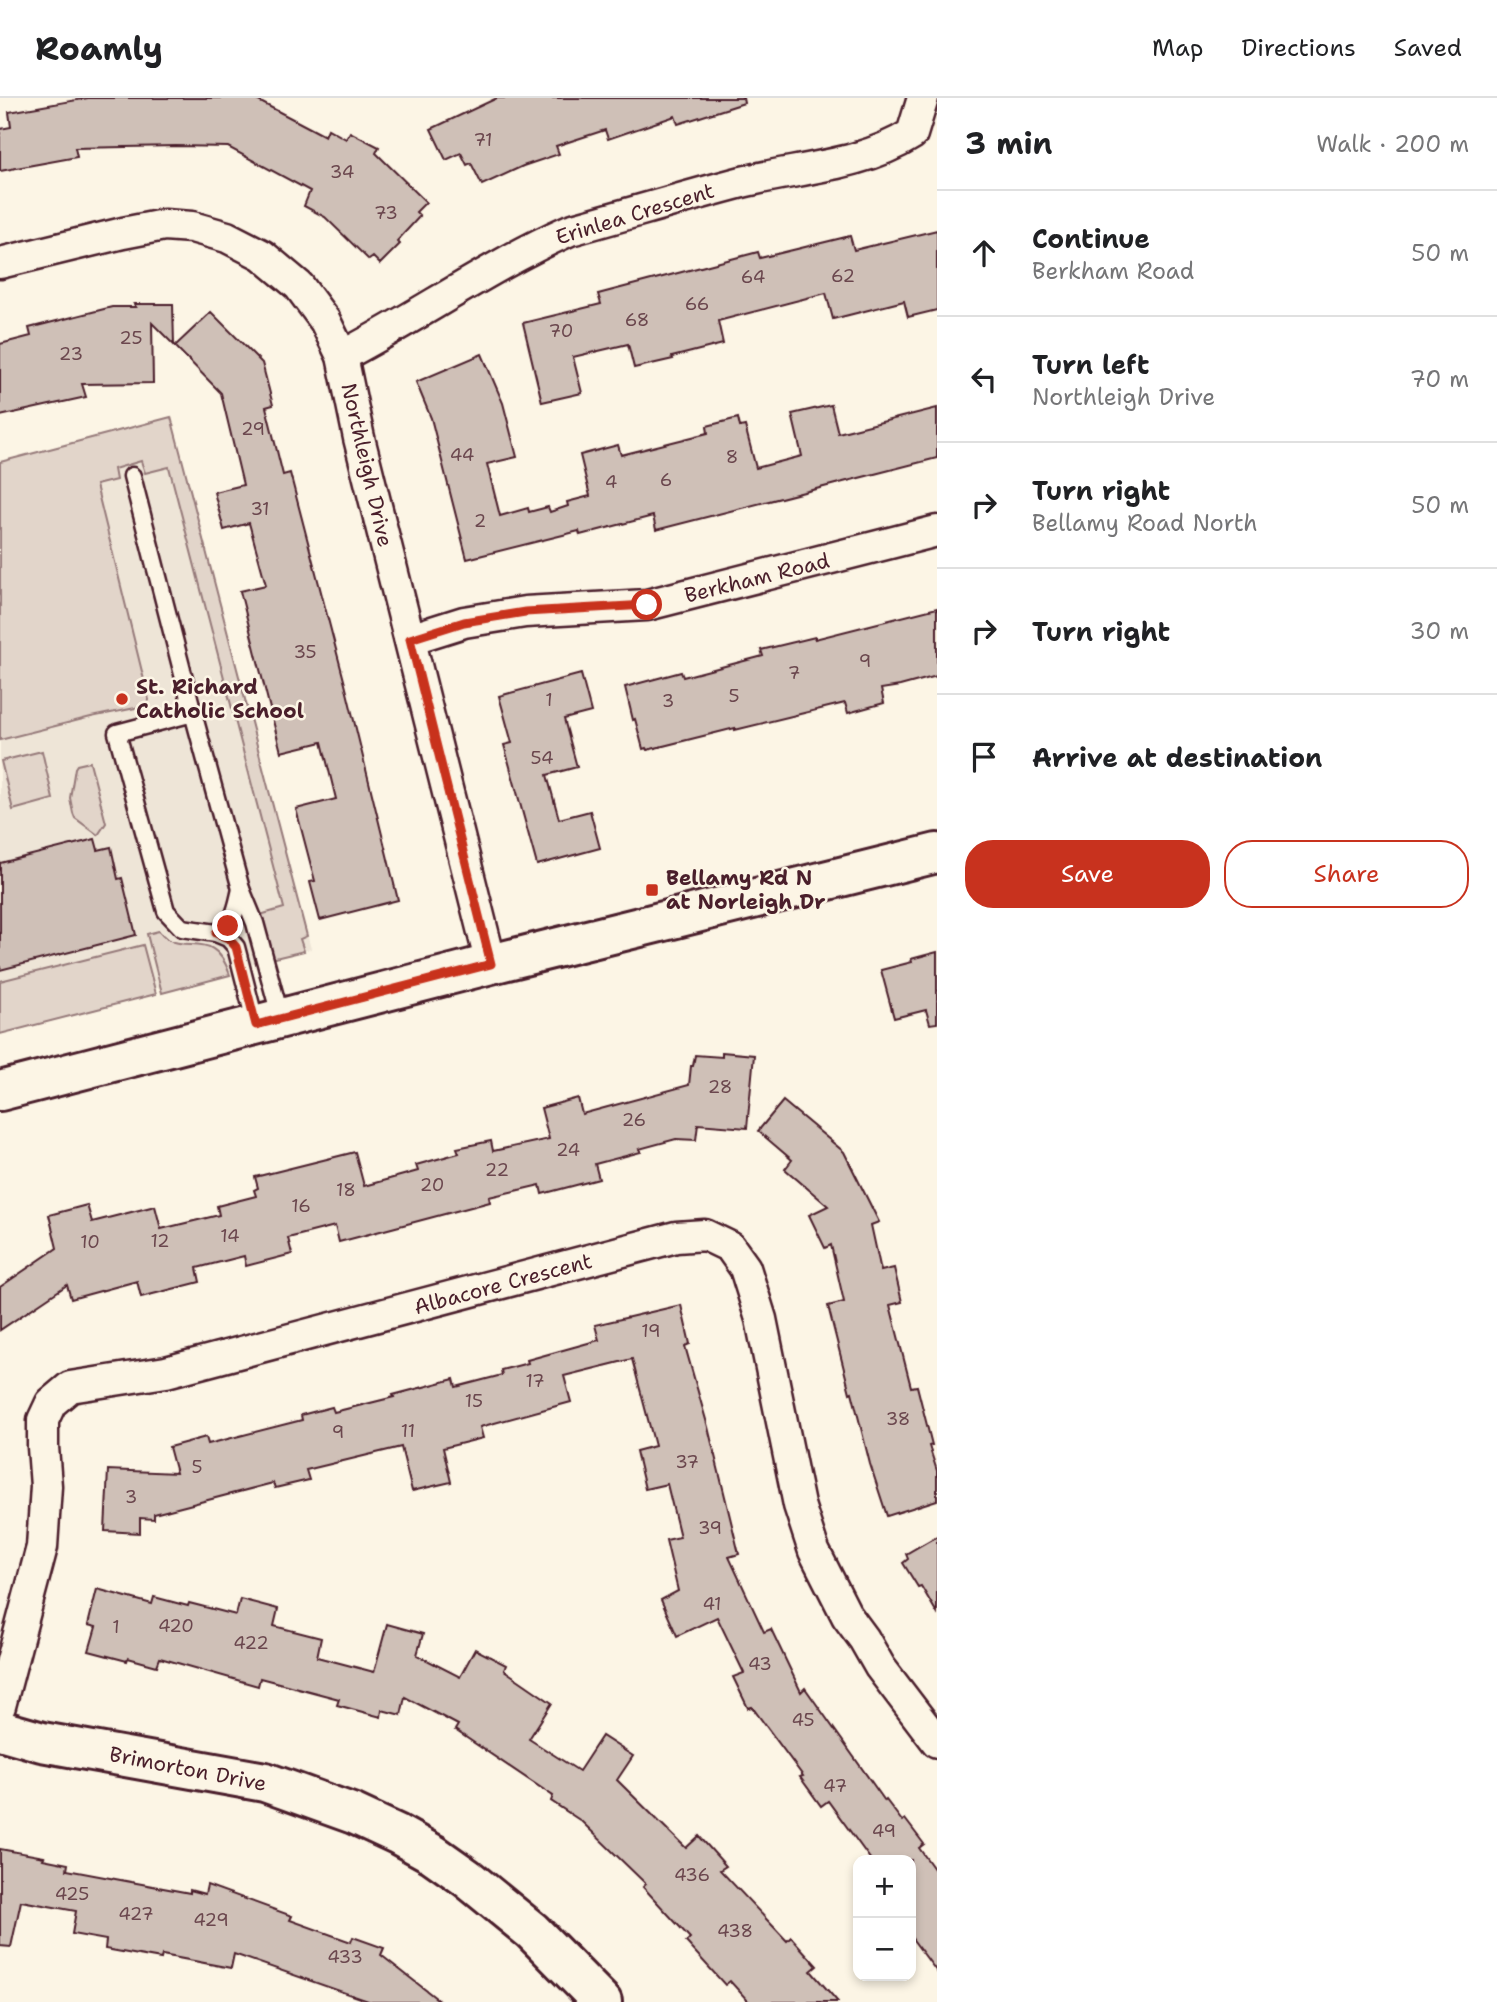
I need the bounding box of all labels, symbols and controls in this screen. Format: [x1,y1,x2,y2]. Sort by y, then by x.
text: Roamly [35,26,163,71]
text: Map [1152,32,1203,64]
text: Directions [1241,32,1356,64]
text: Saved [1394,32,1462,64]
text: 3 min [965,123,1052,164]
house number: 71 [473,128,493,152]
text: Walk · 200 m [1316,129,1469,159]
house number: 34 [330,160,354,184]
street label: Erinlea Crescent [552,177,718,251]
house number: 73 [374,201,398,225]
text: Continue [1032,221,1150,256]
icon: ahead [965,234,1003,272]
text: 50 m [1411,238,1469,268]
text: Berkham Road [1032,256,1194,286]
house number: 62 [831,264,855,288]
house number: 64 [741,265,765,289]
house number: 66 [685,292,709,316]
house number: 68 [625,308,649,332]
house number: 70 [549,319,573,343]
house number: 25 [119,326,143,350]
house number: 23 [59,342,83,366]
text: Turn left [1032,347,1149,382]
icon: left [965,360,1003,398]
text: 70 m [1410,364,1469,394]
street label: Northleigh Drive [335,380,399,550]
text: Northleigh Drive [1032,382,1215,412]
house number: 29 [241,417,265,441]
house number: 44 [450,443,474,467]
house number: 8 [726,445,738,469]
house number: 6 [660,468,672,492]
house number: 4 [605,470,617,494]
text: Turn right [1032,473,1170,508]
icon: right [965,486,1003,524]
text: 50 m [1411,490,1469,520]
house number: 31 [250,497,270,521]
text: Bellamy Road North [1032,508,1258,538]
house number: 2 [474,509,486,533]
street label: Berkham Road [682,546,832,610]
route start [631,589,662,620]
icon: right [965,612,1003,650]
text: Turn right [1032,614,1170,649]
text: 30 m [1410,616,1469,646]
house number: 35 [293,640,317,664]
house number: 9 [859,649,871,673]
house number: 7 [788,661,800,685]
place label: St. Richard Catholic School [136,673,304,725]
house number: 5 [728,684,740,708]
house number: 1 [545,688,553,712]
house number: 3 [662,689,674,713]
marker: St. Richard Catholic School [114,691,130,707]
icon: arrive [965,738,1003,776]
text: Arrive at destination [1032,740,1322,775]
house number: 54 [530,746,554,770]
button: Save [965,840,1210,908]
button: Share [1224,840,1469,908]
place label: Bellamy Rd N at Norleigh Dr [666,864,826,916]
marker: Bellamy Rd N at Norleigh Dr [644,882,660,898]
route end [212,910,243,941]
house number: 28 [708,1075,732,1099]
house number: 26 [622,1108,646,1132]
house number: 24 [556,1138,580,1162]
house number: 22 [485,1158,509,1182]
house number: 20 [420,1173,444,1197]
house number: 18 [336,1178,356,1202]
house number: 16 [291,1194,311,1218]
house number: 14 [220,1224,240,1248]
house number: 12 [150,1229,170,1253]
house number: 10 [80,1230,100,1254]
street label: Albacore Crescent [411,1247,595,1321]
house number: 19 [641,1319,661,1343]
house number: 17 [525,1369,545,1393]
house number: 15 [465,1389,483,1413]
house number: 38 [886,1407,910,1431]
house number: 11 [401,1419,415,1443]
house number: 9 [332,1420,344,1444]
house number: 37 [675,1450,699,1474]
house number: 5 [191,1455,203,1479]
house number: 3 [125,1485,137,1509]
house number: 39 [698,1516,722,1540]
house number: 41 [702,1592,722,1616]
house number: 420 [158,1614,194,1638]
house number: 1 [112,1615,120,1639]
house number: 422 [233,1631,269,1655]
house number: 43 [748,1652,772,1676]
house number: 45 [791,1708,815,1732]
street label: Brimorton Drive [107,1740,269,1798]
house number: 47 [823,1774,847,1798]
house number: 49 [872,1819,896,1843]
map controls [853,1855,916,1981]
button: + [853,1855,916,1918]
house number: 436 [674,1863,710,1887]
house number: 425 [55,1882,89,1906]
house number: 427 [118,1902,154,1926]
house number: 429 [193,1908,229,1932]
button: − [853,1918,916,1981]
house number: 438 [717,1919,753,1943]
house number: 433 [327,1945,363,1969]

